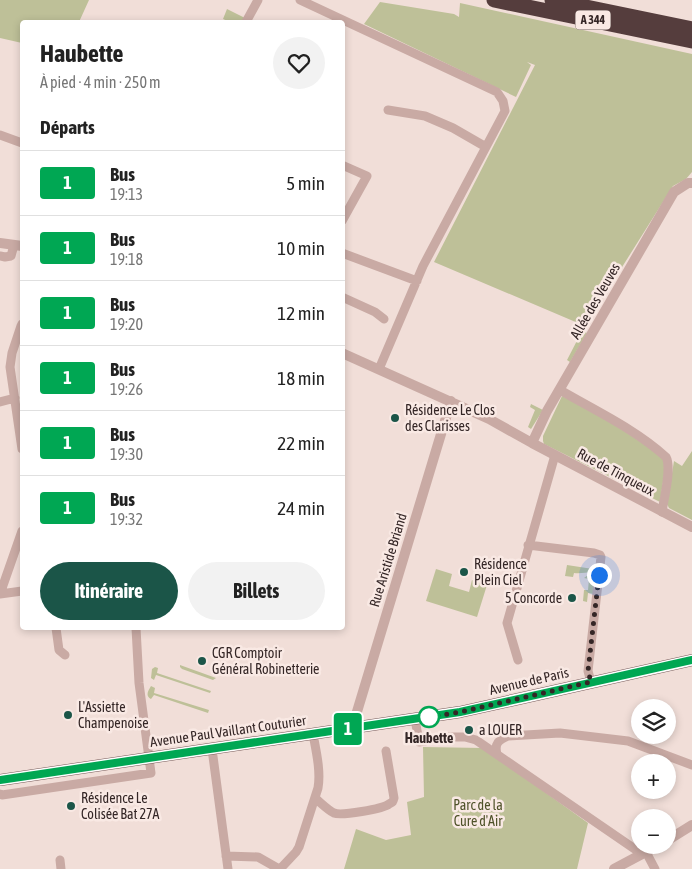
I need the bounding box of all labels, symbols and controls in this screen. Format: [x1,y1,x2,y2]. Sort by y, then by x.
road number: A 344 [576,10,610,30]
button: heart [273,37,325,89]
text: Haubette [40,40,123,67]
text: À pied · 4 min · 250 m [40,73,161,91]
text: Départs [40,116,95,138]
text: Bus [110,163,135,185]
text: 1 [63,172,72,193]
text: 5 min [286,172,325,194]
text: 19:13 [110,185,143,203]
text: Bus [110,228,135,250]
text: 1 [63,237,72,258]
text: 10 min [277,237,325,259]
text: 19:18 [110,250,143,268]
street label: Allée des Veuves [567,260,623,342]
text: Bus [110,293,135,315]
text: 1 [63,302,72,323]
text: 12 min [277,302,325,324]
text: 19:20 [110,315,143,333]
text: Bus [110,358,135,380]
text: 1 [63,367,72,388]
text: 18 min [277,367,325,389]
text: 19:26 [110,380,143,398]
place label: Résidence Le Clos des Clarisses [405,402,495,434]
marker: Résidence Le Clos des Clarisses [389,412,401,424]
text: Bus [110,423,135,445]
text: 1 [63,432,72,453]
text: 22 min [277,432,325,454]
text: 19:30 [110,445,143,463]
street label: Rue de Tinqueux [575,445,658,499]
text: Bus [110,488,135,510]
text: 1 [63,497,72,518]
text: 24 min [277,497,325,519]
text: 19:32 [110,510,143,528]
street label: Rue Aristide Briand [366,511,410,609]
place label: Résidence Plein Ciel [474,556,527,588]
button: Itinéraire [40,562,178,620]
button: Billets [188,562,325,620]
your location [587,563,612,588]
marker: Résidence Plein Ciel [458,566,470,578]
place label: 5 Concorde [505,590,562,606]
marker: 5 Concorde [566,592,578,604]
place label: CGR Comptoir Général Robinetterie [212,645,319,677]
marker: CGR Comptoir Général Robinetterie [196,655,208,667]
street label: Avenue de Paris [488,664,570,698]
place label: L'Assiette Champenoise [78,699,149,731]
map controls [631,699,676,854]
button: layers [631,699,676,744]
marker: Haubette [418,706,440,728]
marker: L'Assiette Champenoise [62,709,74,721]
street label: Avenue Paul Vaillant Couturier [149,712,308,750]
line badge: 1 [332,713,364,745]
text: 1 [344,718,352,739]
place label: a LOUER [479,722,522,738]
marker: a LOUER [463,724,475,736]
place label: Haubette [405,730,453,746]
button: + [631,754,676,799]
place label: Résidence Le Colisée Bat 27A [81,790,160,822]
park label: Parc de la Cure d'Air [453,797,503,829]
marker: Résidence Le Colisée Bat 27A [65,800,77,812]
button: − [631,809,676,854]

